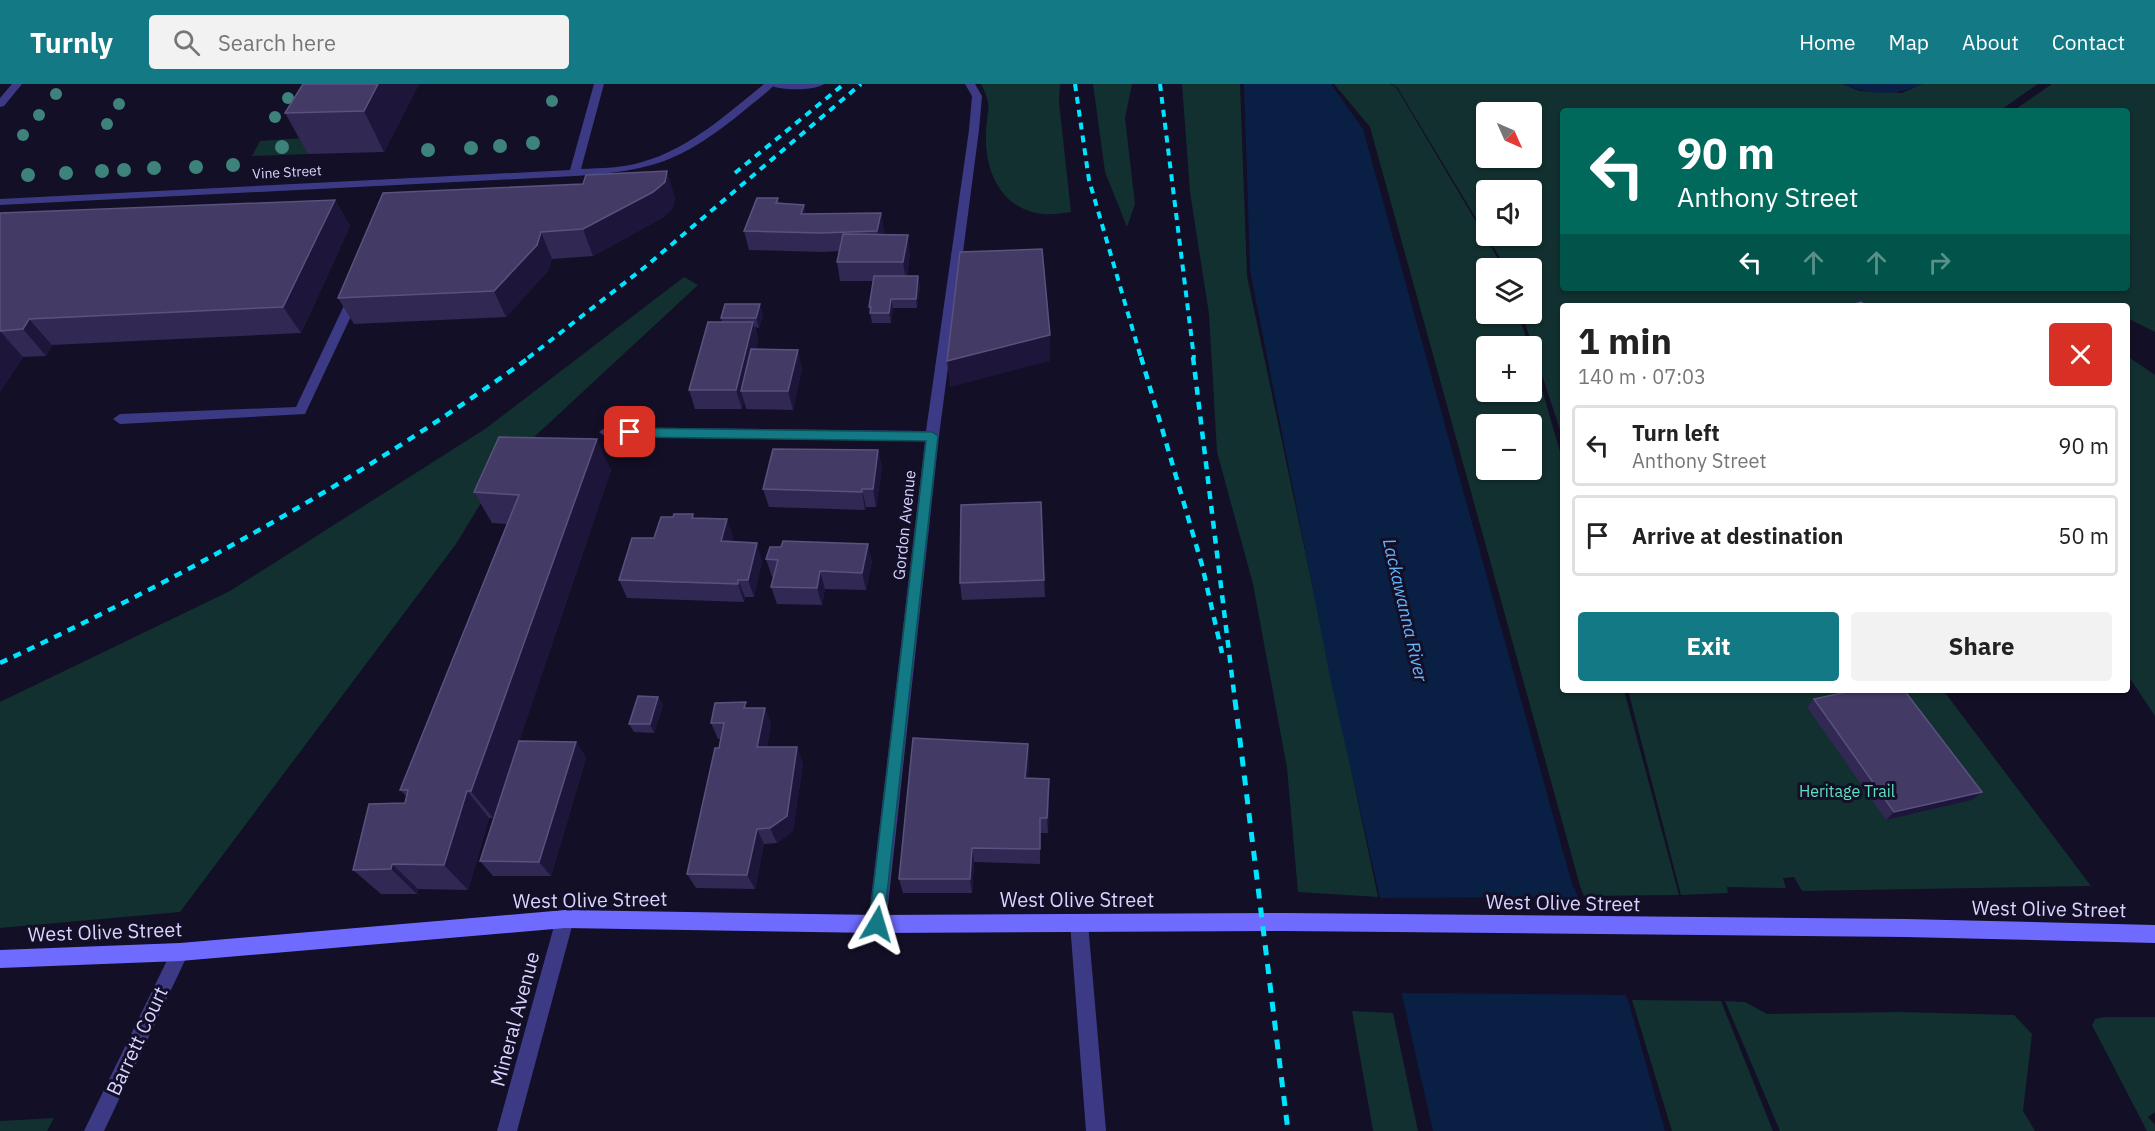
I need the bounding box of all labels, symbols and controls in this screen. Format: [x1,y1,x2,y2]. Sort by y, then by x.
search box [149,15,569,69]
text: Turnly [30,24,113,61]
icon: search [170,26,203,59]
text: Search here [218,28,336,57]
text: Home [1799,28,1856,56]
text: Map [1889,28,1929,56]
text: About [1962,28,2019,56]
text: Contact [2052,28,2125,56]
north arrow [1476,102,1542,168]
map controls [1476,102,1542,480]
text: 90 m [1677,126,1775,181]
icon: left [1578,132,1656,210]
street label: Vine Street [252,161,322,183]
text: Anthony Street [1677,179,1859,214]
button: sound [1476,180,1542,246]
icon: left [1734,246,1767,279]
icon: ahead [1797,246,1830,279]
icon: ahead [1860,246,1893,279]
icon: right [1923,246,1956,279]
button: layers [1476,258,1542,324]
text: 1 min [1578,317,1672,364]
button: close [2049,323,2112,386]
button: + [1476,336,1542,402]
text: 140 m · 07:03 [1578,363,1706,390]
pin [604,406,655,457]
button: − [1476,414,1542,480]
icon: arrive [613,415,646,448]
text: Turn left [1632,418,1720,447]
icon: left [1581,429,1614,462]
text: 90 m [2058,431,2109,460]
text: Anthony Street [1632,447,1767,474]
street label: Gordon Avenue [888,469,920,581]
icon: arrive [1581,519,1614,552]
text: Arrive at destination [1632,521,1843,550]
text: 50 m [2058,521,2109,550]
water label: Lackawanna River [1378,536,1433,684]
button: Exit [1578,612,1839,681]
button: Share [1851,612,2112,681]
park label: Heritage Trail [1799,781,1895,801]
street label: West Olive Street [512,885,668,914]
street label: West Olive Street [1000,886,1154,913]
street label: West Olive Street [1485,888,1641,917]
position arrow [845,892,909,956]
street label: West Olive Street [1971,894,2127,923]
street label: West Olive Street [27,915,183,948]
street label: Mineral Avenue [484,948,545,1089]
street label: Barrett Court [100,982,174,1100]

